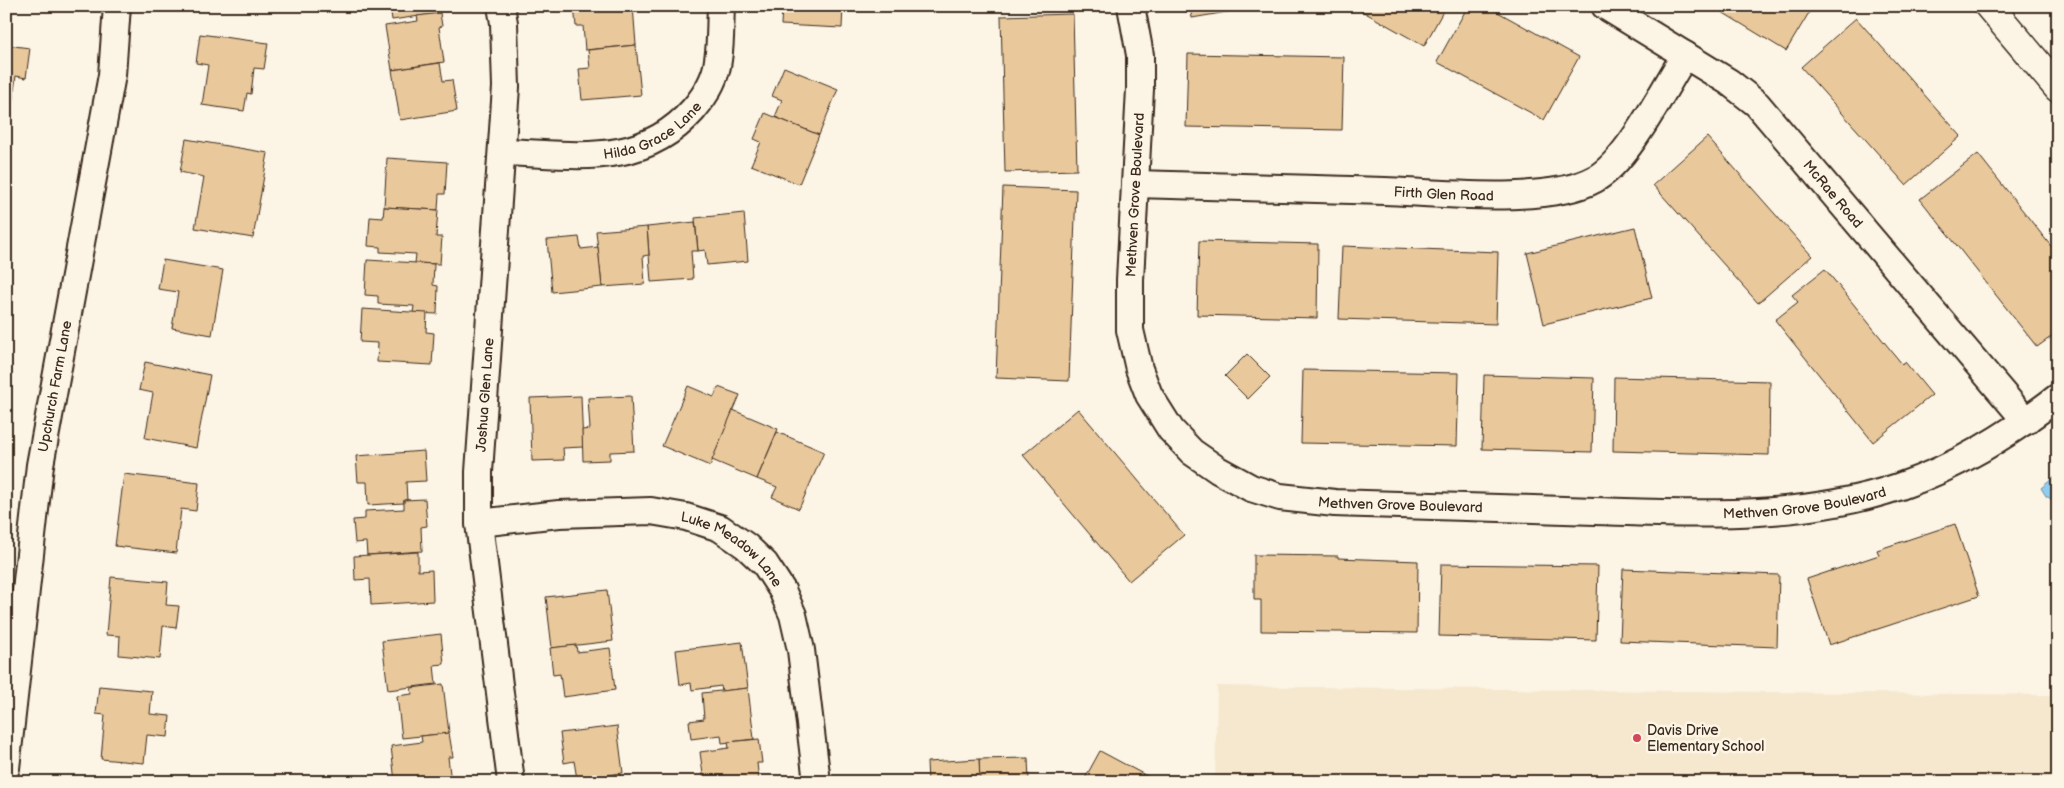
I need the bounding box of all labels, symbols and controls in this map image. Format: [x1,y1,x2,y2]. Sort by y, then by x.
street label: Hilda Grace Lane [602,98,705,163]
street label: Methven Grove Boulevard [1122,112,1148,278]
street label: McRae Road [1800,157,1867,231]
street label: Firth Glen Road [1393,183,1494,204]
street label: Upchurch Farm Lane [34,319,75,453]
street label: Joshua Glen Lane [473,337,497,453]
street label: Methven Grove Boulevard [1723,483,1888,522]
street label: Methven Grove Boulevard [1317,493,1483,516]
street label: Luke Meadow Lane [680,508,786,590]
place label: Davis Drive Elementary School [1647,722,1765,755]
marker: Davis Drive Elementary School [1631,732,1643,744]

